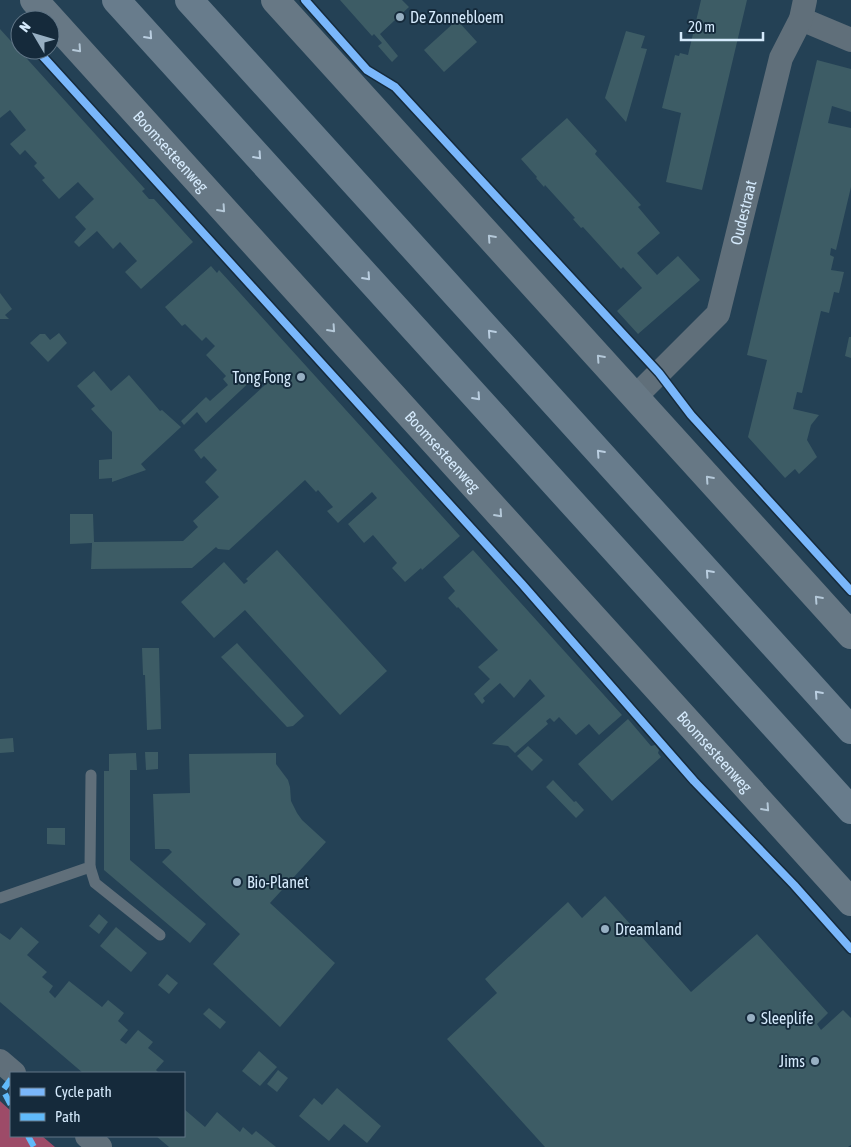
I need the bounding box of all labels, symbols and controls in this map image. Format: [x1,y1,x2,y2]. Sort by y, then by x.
place label: De Zonnebloem [410,8,504,26]
north arrow [10,10,60,60]
scale bar [681,10,764,42]
marker: De Zonnebloem [394,11,406,23]
text: 20 m [688,18,715,35]
text: N [16,19,34,35]
one-way arrow [143,31,152,40]
one-way arrow [72,44,81,53]
street label: Boomsesteenweg [130,107,212,196]
one-way arrow [252,151,261,160]
street label: Oudestraat [726,178,760,247]
one-way arrow [217,203,226,212]
one-way arrow [488,234,497,243]
one-way arrow [362,271,371,280]
one-way arrow [326,324,335,333]
one-way arrow [488,329,497,338]
one-way arrow [597,355,606,364]
place label: Tong Fong [232,368,291,387]
marker: Tong Fong [295,371,307,383]
one-way arrow [471,392,480,401]
street label: Boomsesteenweg [402,407,484,496]
one-way arrow [597,450,606,459]
one-way arrow [706,475,715,484]
one-way arrow [493,509,502,518]
one-way arrow [706,570,715,579]
one-way arrow [815,596,824,605]
one-way arrow [815,690,824,699]
street label: Boomsesteenweg [673,707,756,797]
one-way arrow [760,803,769,812]
place label: Bio-Planet [247,873,309,891]
marker: Bio-Planet [231,876,243,888]
place label: Dreamland [615,920,682,938]
marker: Dreamland [599,923,611,935]
place label: Sleeplife [761,1009,813,1028]
marker: Sleeplife [745,1012,757,1024]
place label: Jims [779,1052,805,1070]
marker: Jims [809,1055,821,1067]
legend [10,1072,185,1137]
text: Cycle path [55,1083,112,1100]
text: Path [55,1108,81,1125]

